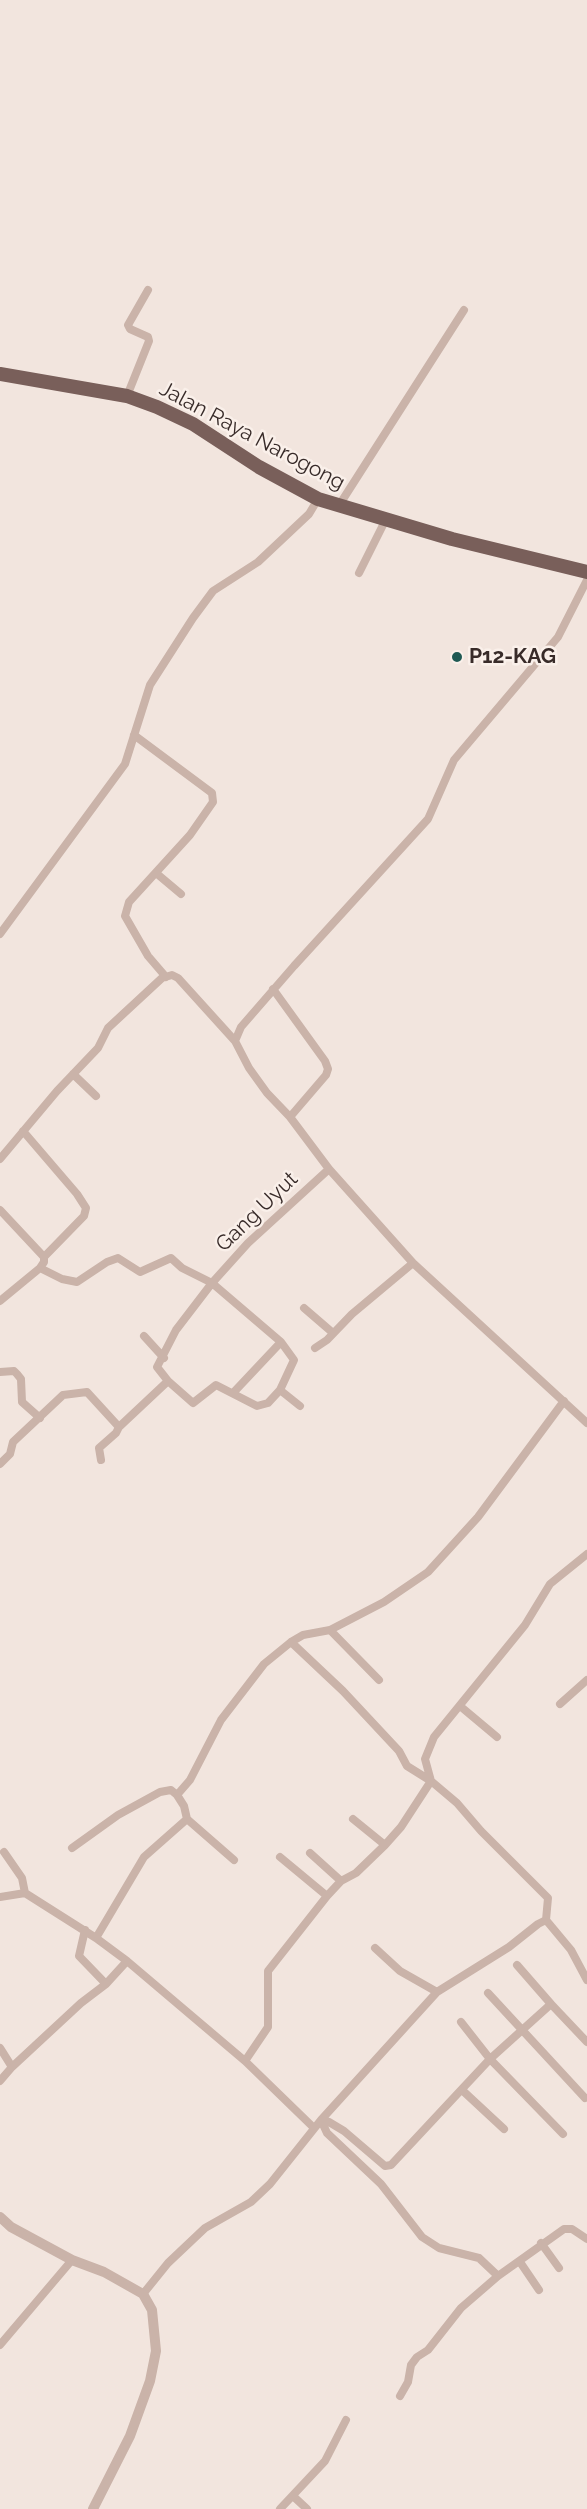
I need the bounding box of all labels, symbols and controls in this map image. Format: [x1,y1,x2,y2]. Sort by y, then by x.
street label: Jalan Raya Narogong [155,376,349,496]
place label: P12-KAG [469,644,556,670]
marker: P12-KAG [450,650,464,664]
street label: Gang Uyut [211,1167,303,1257]

